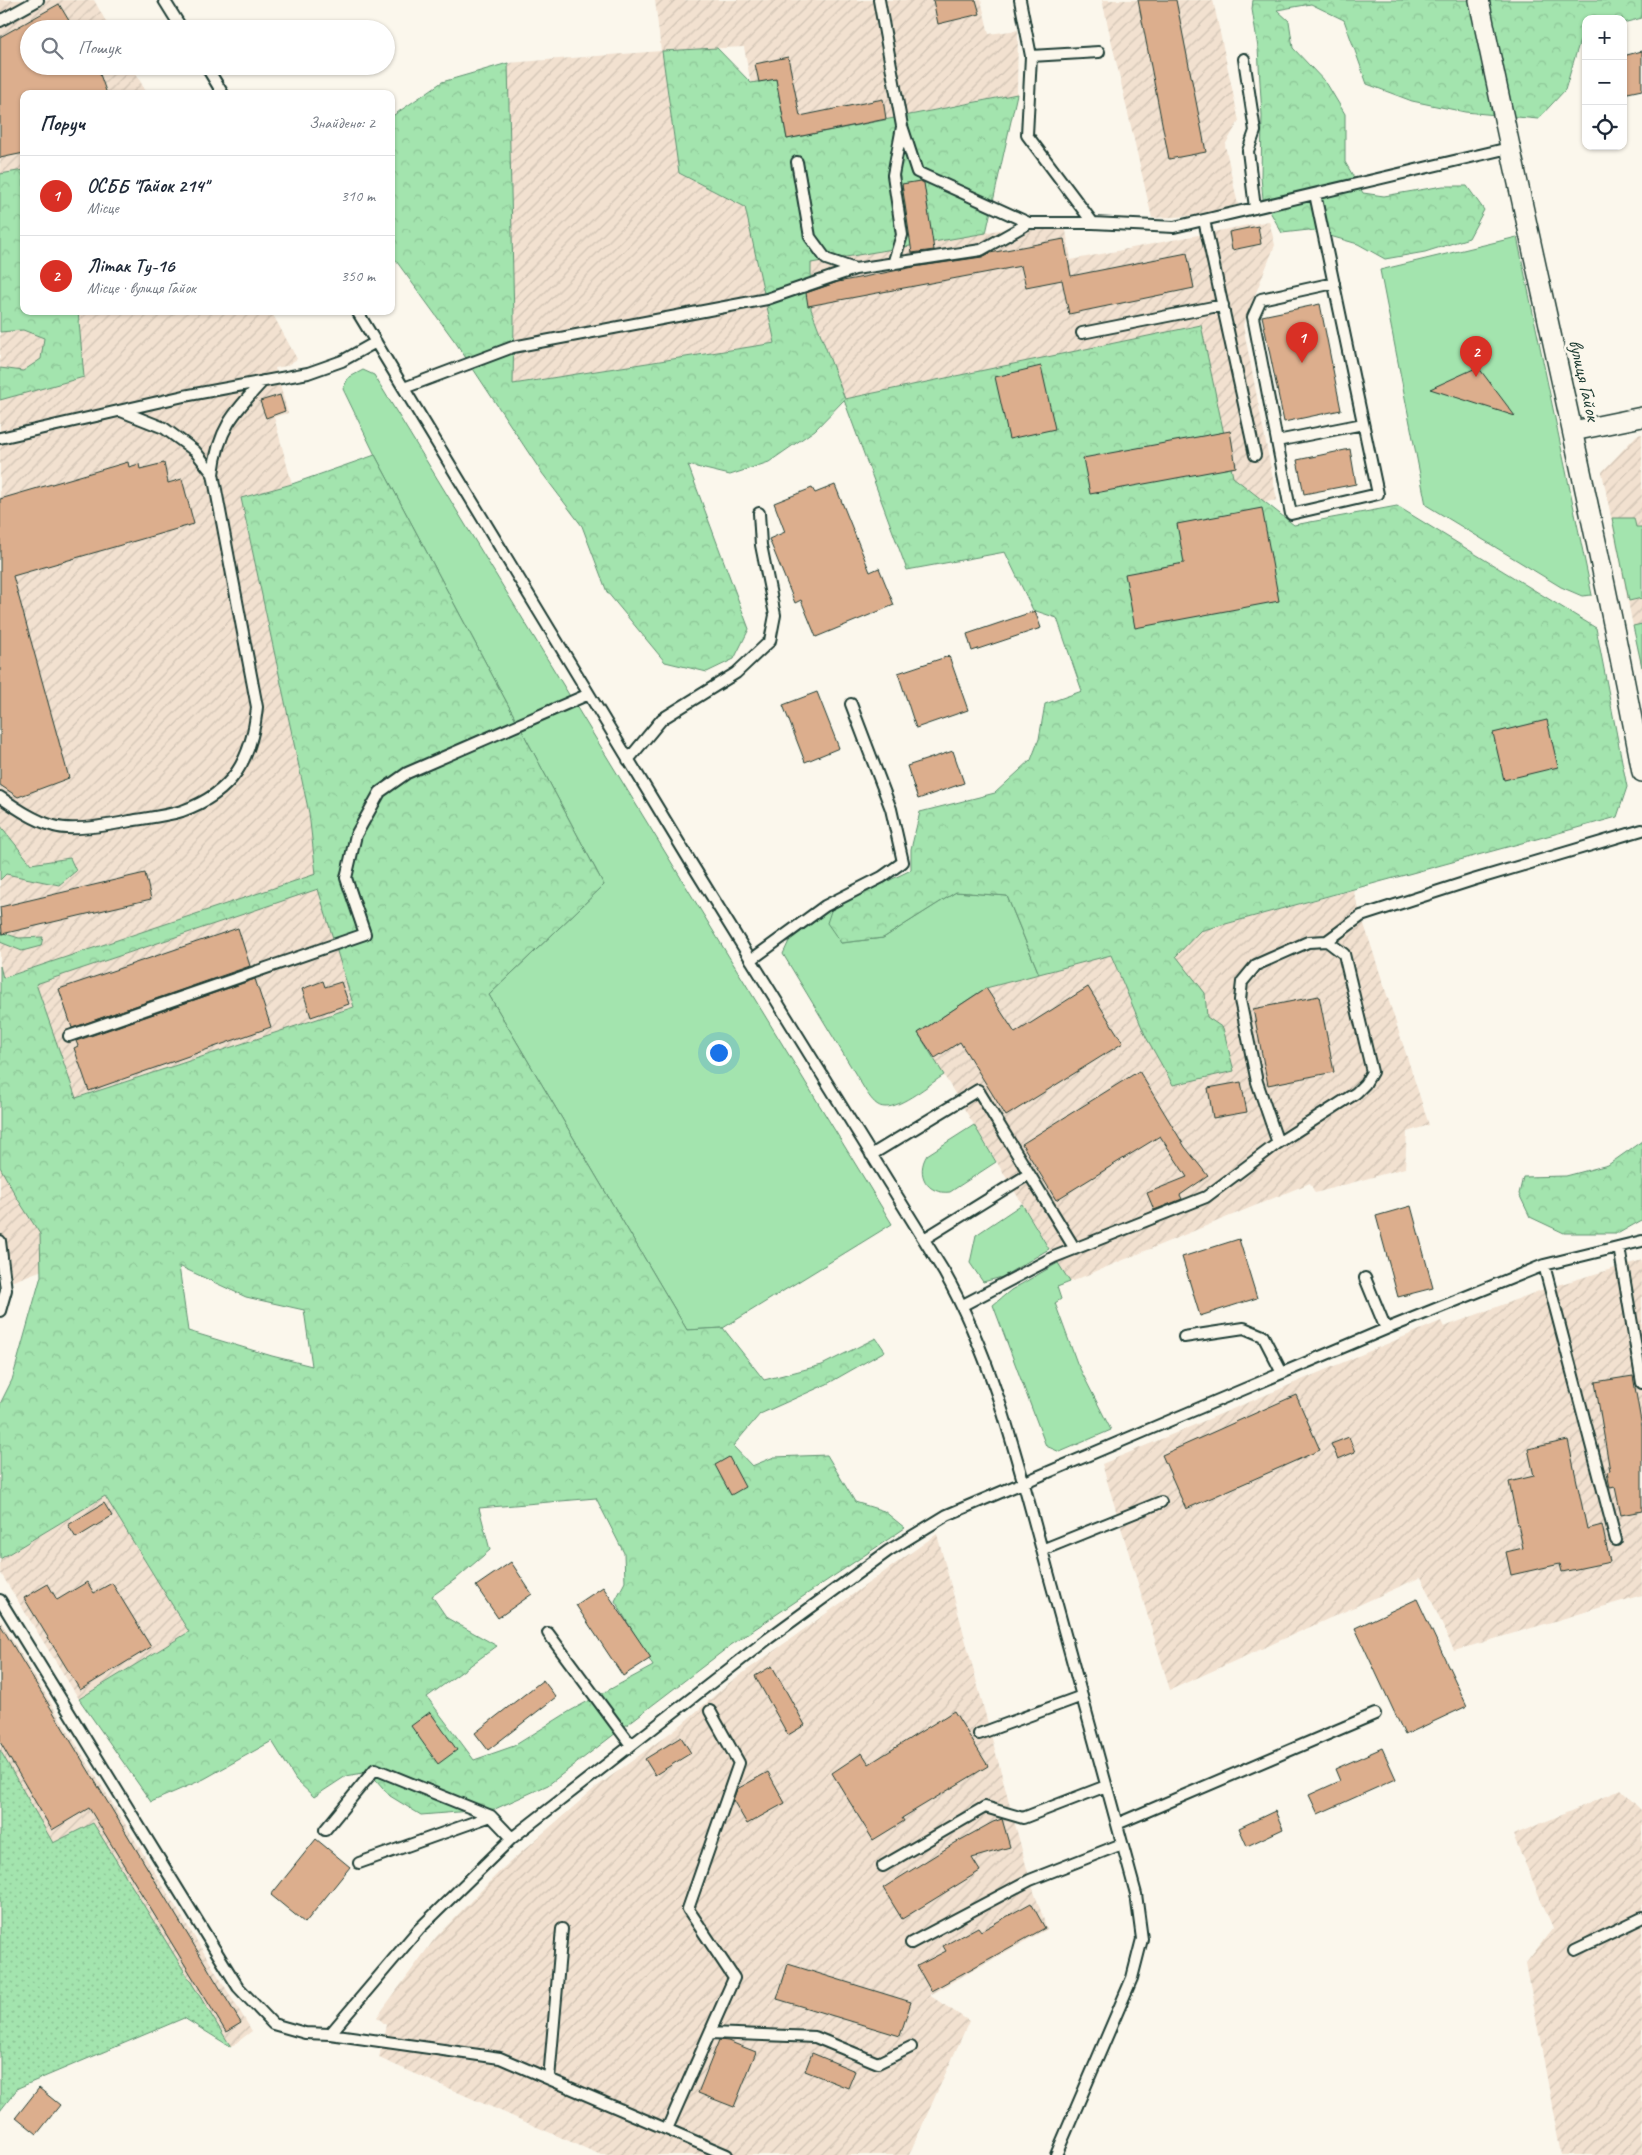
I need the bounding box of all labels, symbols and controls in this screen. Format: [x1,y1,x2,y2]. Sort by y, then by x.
map controls [1582,15,1627,150]
button: + [1582,15,1627,60]
search box [20,20,395,75]
icon: search [38,34,66,62]
text: Пошук [78,36,120,60]
button: − [1582,60,1627,105]
button: locate [1582,105,1627,150]
text: Поруч [40,110,85,136]
text: Знайдено: 2 [309,113,375,133]
text: ОСББ "Гайок 214" [87,174,208,198]
text: 1 [52,186,60,206]
text: 310 m [341,186,375,206]
text: Місце [87,198,119,218]
text: Літак Ту-16 [87,254,175,278]
text: 2 [52,266,60,286]
text: 350 m [341,266,375,286]
text: Місце · вулиця Гайок [87,278,196,298]
pin: 1 [1286,322,1318,363]
pin: 2 [1460,336,1492,377]
street label: вулиця Гайок [1563,337,1606,425]
your location [706,1040,732,1066]

